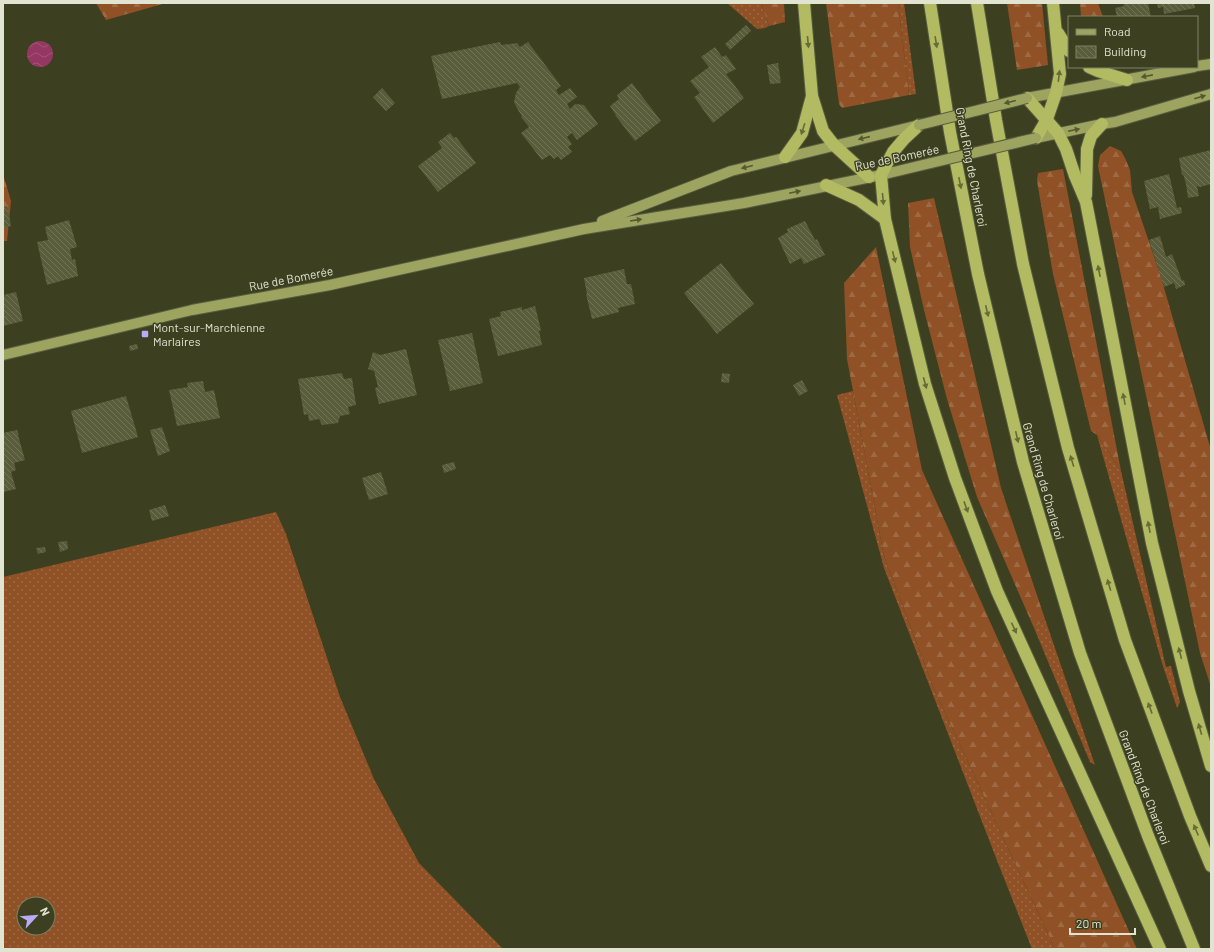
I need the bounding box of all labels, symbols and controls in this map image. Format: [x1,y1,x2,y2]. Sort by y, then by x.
legend [1068,16,1198,68]
text: Road [1104,24,1131,38]
one-way arrow [933,35,939,48]
one-way arrow [804,36,811,48]
text: Building [1104,44,1146,58]
one-way arrow [1056,70,1062,82]
one-way arrow [1141,73,1153,79]
one-way arrow [1194,94,1206,100]
one-way arrow [1004,100,1016,106]
street label: Grand Ring de Charleroi [954,106,990,228]
one-way arrow [800,123,806,135]
one-way arrow [1068,126,1080,132]
one-way arrow [857,135,870,141]
street label: Rue de Bomerée [854,141,940,173]
one-way arrow [741,164,753,170]
one-way arrow [957,177,963,190]
one-way arrow [789,188,802,194]
one-way arrow [880,193,887,205]
one-way arrow [630,217,642,223]
one-way arrow [892,251,898,263]
street label: Rue de Bomerée [248,263,334,293]
one-way arrow [1096,265,1102,278]
one-way arrow [984,305,990,317]
place label: Mont-sur-Marchienne Marlaires [153,320,265,348]
marker: Mont-sur-Marchienne Marlaires [140,329,150,339]
one-way arrow [922,378,928,390]
one-way arrow [1121,393,1127,405]
street label: Grand Ring de Charleroi [1021,421,1067,541]
one-way arrow [1014,431,1020,443]
one-way arrow [1069,454,1075,466]
one-way arrow [963,501,969,513]
one-way arrow [1146,521,1152,533]
one-way arrow [1106,579,1112,591]
one-way arrow [1011,622,1017,633]
one-way arrow [1177,647,1183,659]
one-way arrow [1147,702,1153,714]
one-way arrow [1197,723,1203,735]
street label: Grand Ring de Charleroi [1117,728,1173,846]
one-way arrow [1193,825,1199,836]
north arrow [16,896,56,936]
text: N [38,905,53,918]
scale bar [1070,910,1135,936]
text: 20 m [1076,916,1102,930]

